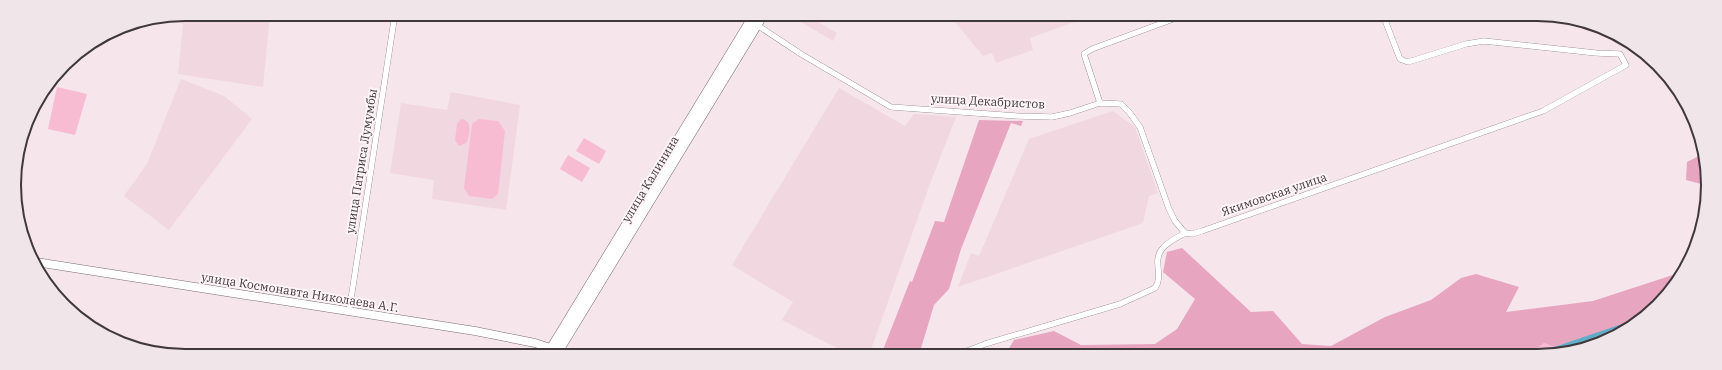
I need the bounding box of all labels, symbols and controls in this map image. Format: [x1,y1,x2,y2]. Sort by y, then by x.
street label: улица Патриса Лумумбы [342,87,380,235]
street label: улица Декабристов [931,91,1046,111]
street label: улица Калинина [618,133,682,225]
street label: Якимовская улица [1219,169,1329,219]
street label: улица Космонавта Николаева А.Г. [200,269,400,315]

